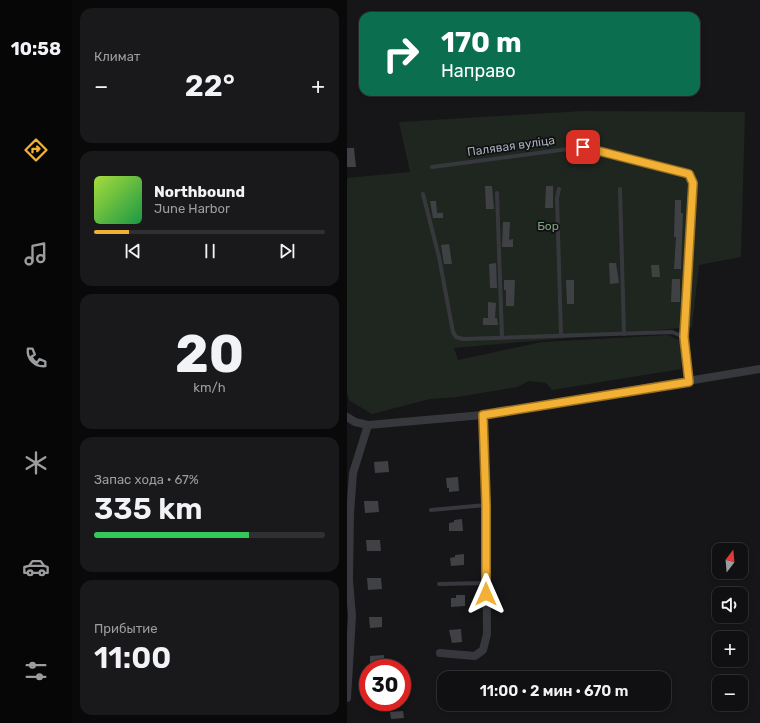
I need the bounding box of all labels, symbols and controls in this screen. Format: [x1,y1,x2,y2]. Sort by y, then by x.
text: 170 m [441,26,522,59]
icon: right [375,28,427,80]
text: 10:58 [11,38,61,60]
text: Климат [94,49,140,64]
text: Направо [441,60,516,82]
text: 22° [185,68,235,104]
text: − [94,73,108,100]
text: + [311,73,325,100]
pin [566,130,600,164]
street label: Палявая вуліца [466,133,556,159]
icon: directions [22,136,50,164]
icon: arrive [572,136,594,158]
text: Northbound [154,183,245,201]
text: June Harbor [154,201,230,216]
park label: Бор [537,219,559,233]
icon: music [22,240,50,268]
icon: previous [122,240,144,262]
icon: pause [199,240,221,262]
icon: next [276,240,298,262]
text: 20 [175,323,244,385]
icon: phone [22,344,50,372]
text: km/h [193,380,226,395]
icon: climate [22,449,50,477]
text: Запас хода · 67% [94,472,199,487]
text: 335 km [94,491,203,527]
north arrow [712,543,748,579]
map controls [712,543,748,711]
icon: car [22,553,50,581]
position arrow [465,573,507,615]
button: sound [712,587,748,623]
text: Прибытие [94,621,158,636]
button: + [712,631,748,667]
text: 11:00 [94,640,171,676]
icon: filters [22,657,50,685]
speed limit sign: 30 [359,659,411,711]
button: − [712,675,748,711]
text: 11:00 · 2 мин · 670 m [480,682,628,700]

